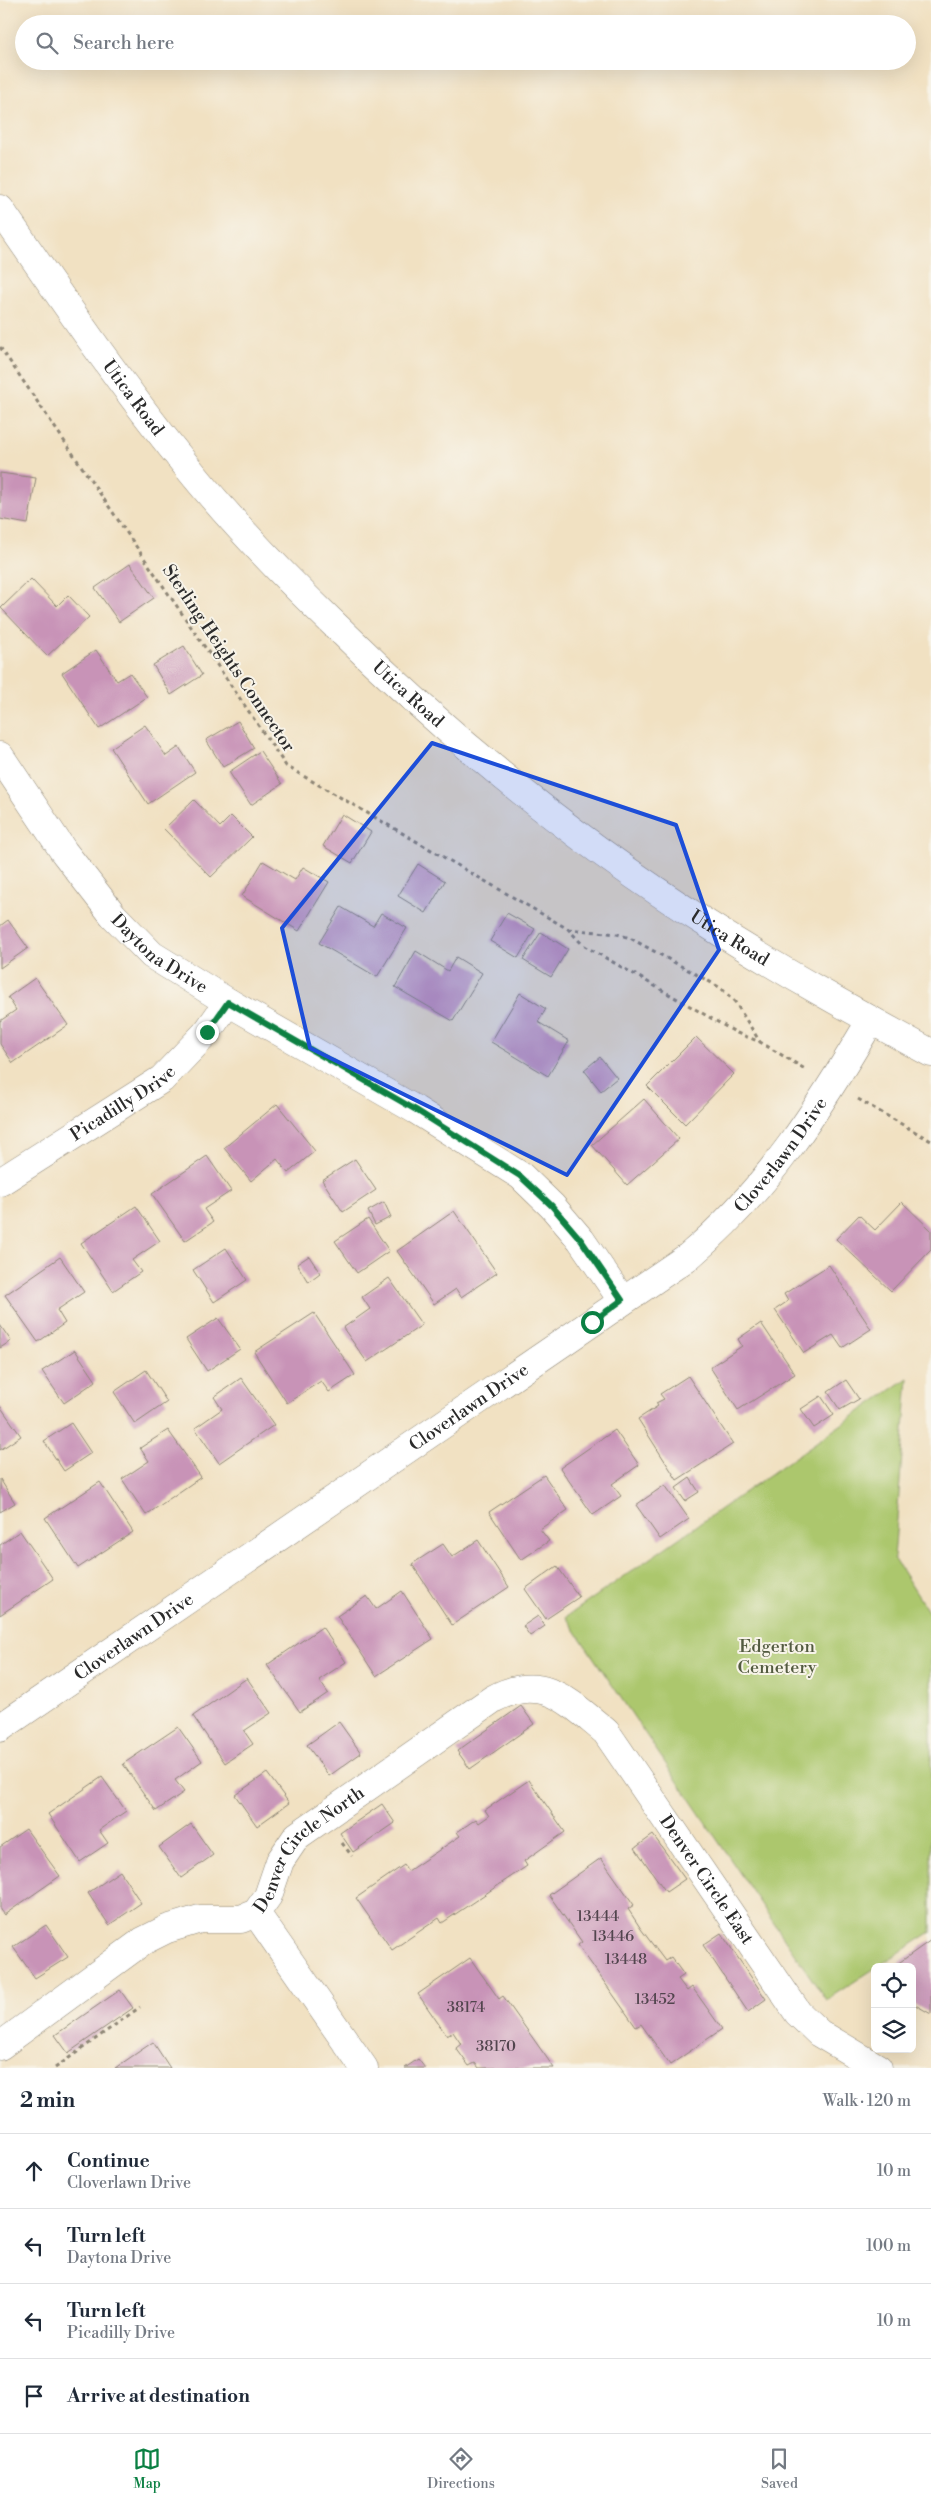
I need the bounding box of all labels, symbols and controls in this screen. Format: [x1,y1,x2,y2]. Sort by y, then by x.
search box [15,15,916,70]
icon: search [33,29,61,57]
text: Search here [73,31,174,55]
street label: Utica Road [97,355,169,441]
street label: Sterling Heights Connector [157,560,300,757]
street label: Utica Road [367,656,449,733]
street label: Utica Road [685,905,774,972]
street label: Daytona Drive [106,909,212,999]
route end [196,1021,219,1044]
street label: Picadilly Drive [66,1061,181,1146]
street label: Cloverlawn Drive [729,1093,832,1218]
route start [581,1311,604,1334]
street label: Cloverlawn Drive [405,1358,533,1456]
street label: Cloverlawn Drive [70,1588,198,1686]
park label: Edgerton Cemetery [738,1635,817,1679]
street label: Denver Circle North [249,1781,369,1918]
street label: Denver Circle East [654,1811,759,1950]
house number: 13444 [577,1907,619,1926]
house number: 13446 [592,1927,634,1946]
house number: 13448 [605,1950,647,1969]
map controls [871,1963,916,2053]
button: locate [871,1963,916,2008]
house number: 13452 [635,1990,675,2009]
house number: 38174 [447,1998,485,2017]
button: layers [871,2008,916,2053]
house number: 38170 [476,2037,516,2056]
text: 2 min [20,2088,75,2114]
text: Walk · 120 m [823,2091,911,2111]
text: Continue [67,2149,150,2173]
icon: ahead [20,2157,48,2185]
text: 10 m [877,2161,911,2181]
text: Cloverlawn Drive [67,2173,191,2193]
text: Turn left [67,2224,146,2248]
icon: left [20,2232,48,2260]
text: 100 m [866,2236,911,2256]
text: Daytona Drive [67,2248,171,2268]
text: Turn left [67,2299,146,2323]
icon: left [20,2307,48,2335]
text: 10 m [877,2311,911,2331]
text: Picadilly Drive [67,2323,175,2343]
icon: arrive [20,2382,48,2410]
text: Arrive at destination [67,2384,250,2408]
tab: Map [133,2445,161,2493]
tab: Directions [427,2445,495,2493]
tab: Saved [761,2445,798,2493]

